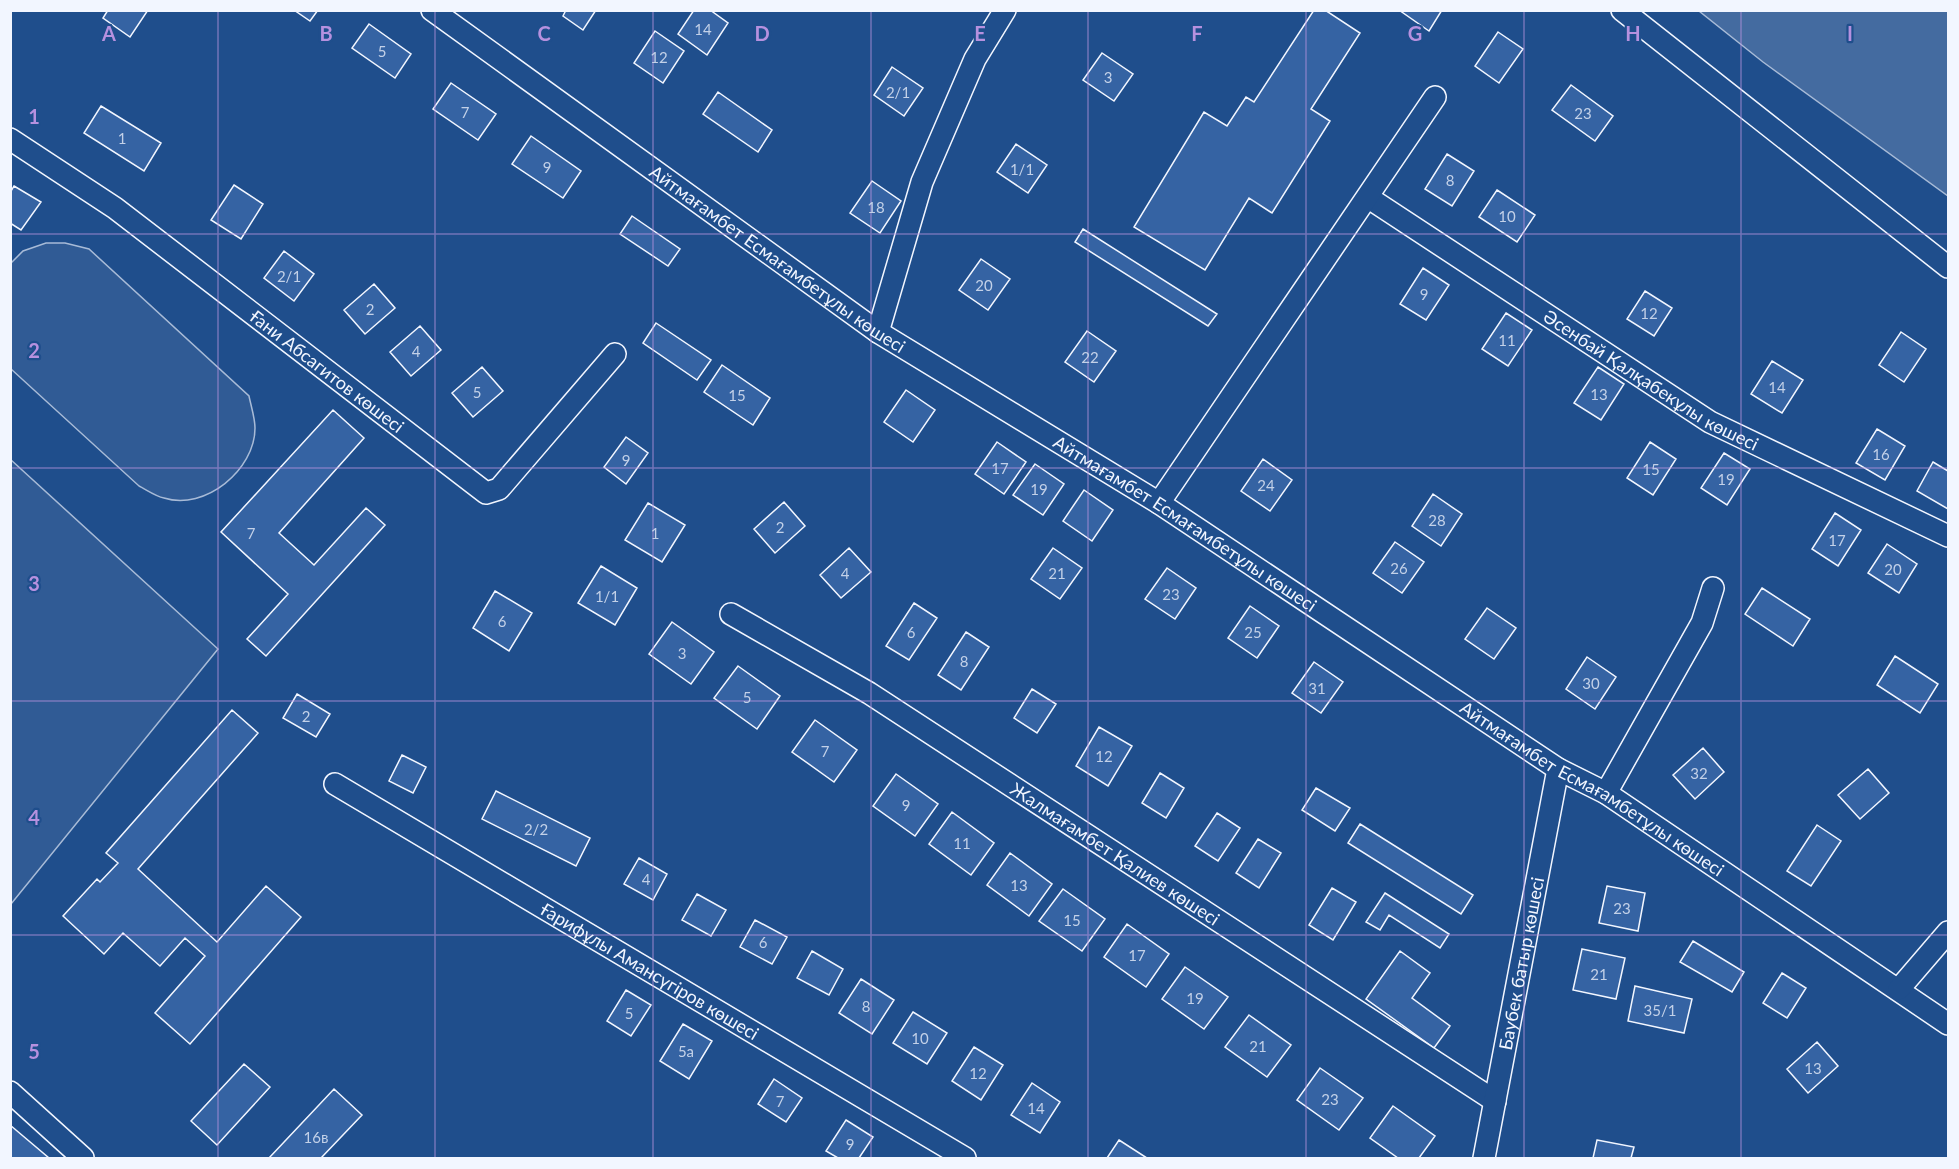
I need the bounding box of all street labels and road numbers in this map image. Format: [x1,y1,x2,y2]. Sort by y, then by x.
street label: Айтмағамбет Есмағамбетұлы көшесі [646,160,910,357]
street label: Ғани Абсагитов көшесі [245,305,409,437]
street label: Әсенбай Қалқабекұлы көшесі [1540,305,1762,455]
street label: Айтмағамбет Есмағамбетұлы көшесі [1050,430,1321,616]
street label: Айтмағамбет Есмағамбетұлы көшесі [1456,696,1728,881]
street label: Жалмағамбет Қалиев көшесі [1007,777,1224,930]
street label: Баубек батыр көшесі [1494,875,1548,1052]
street label: Ғарифұлы Амансүгіров көшесі [536,897,763,1044]

